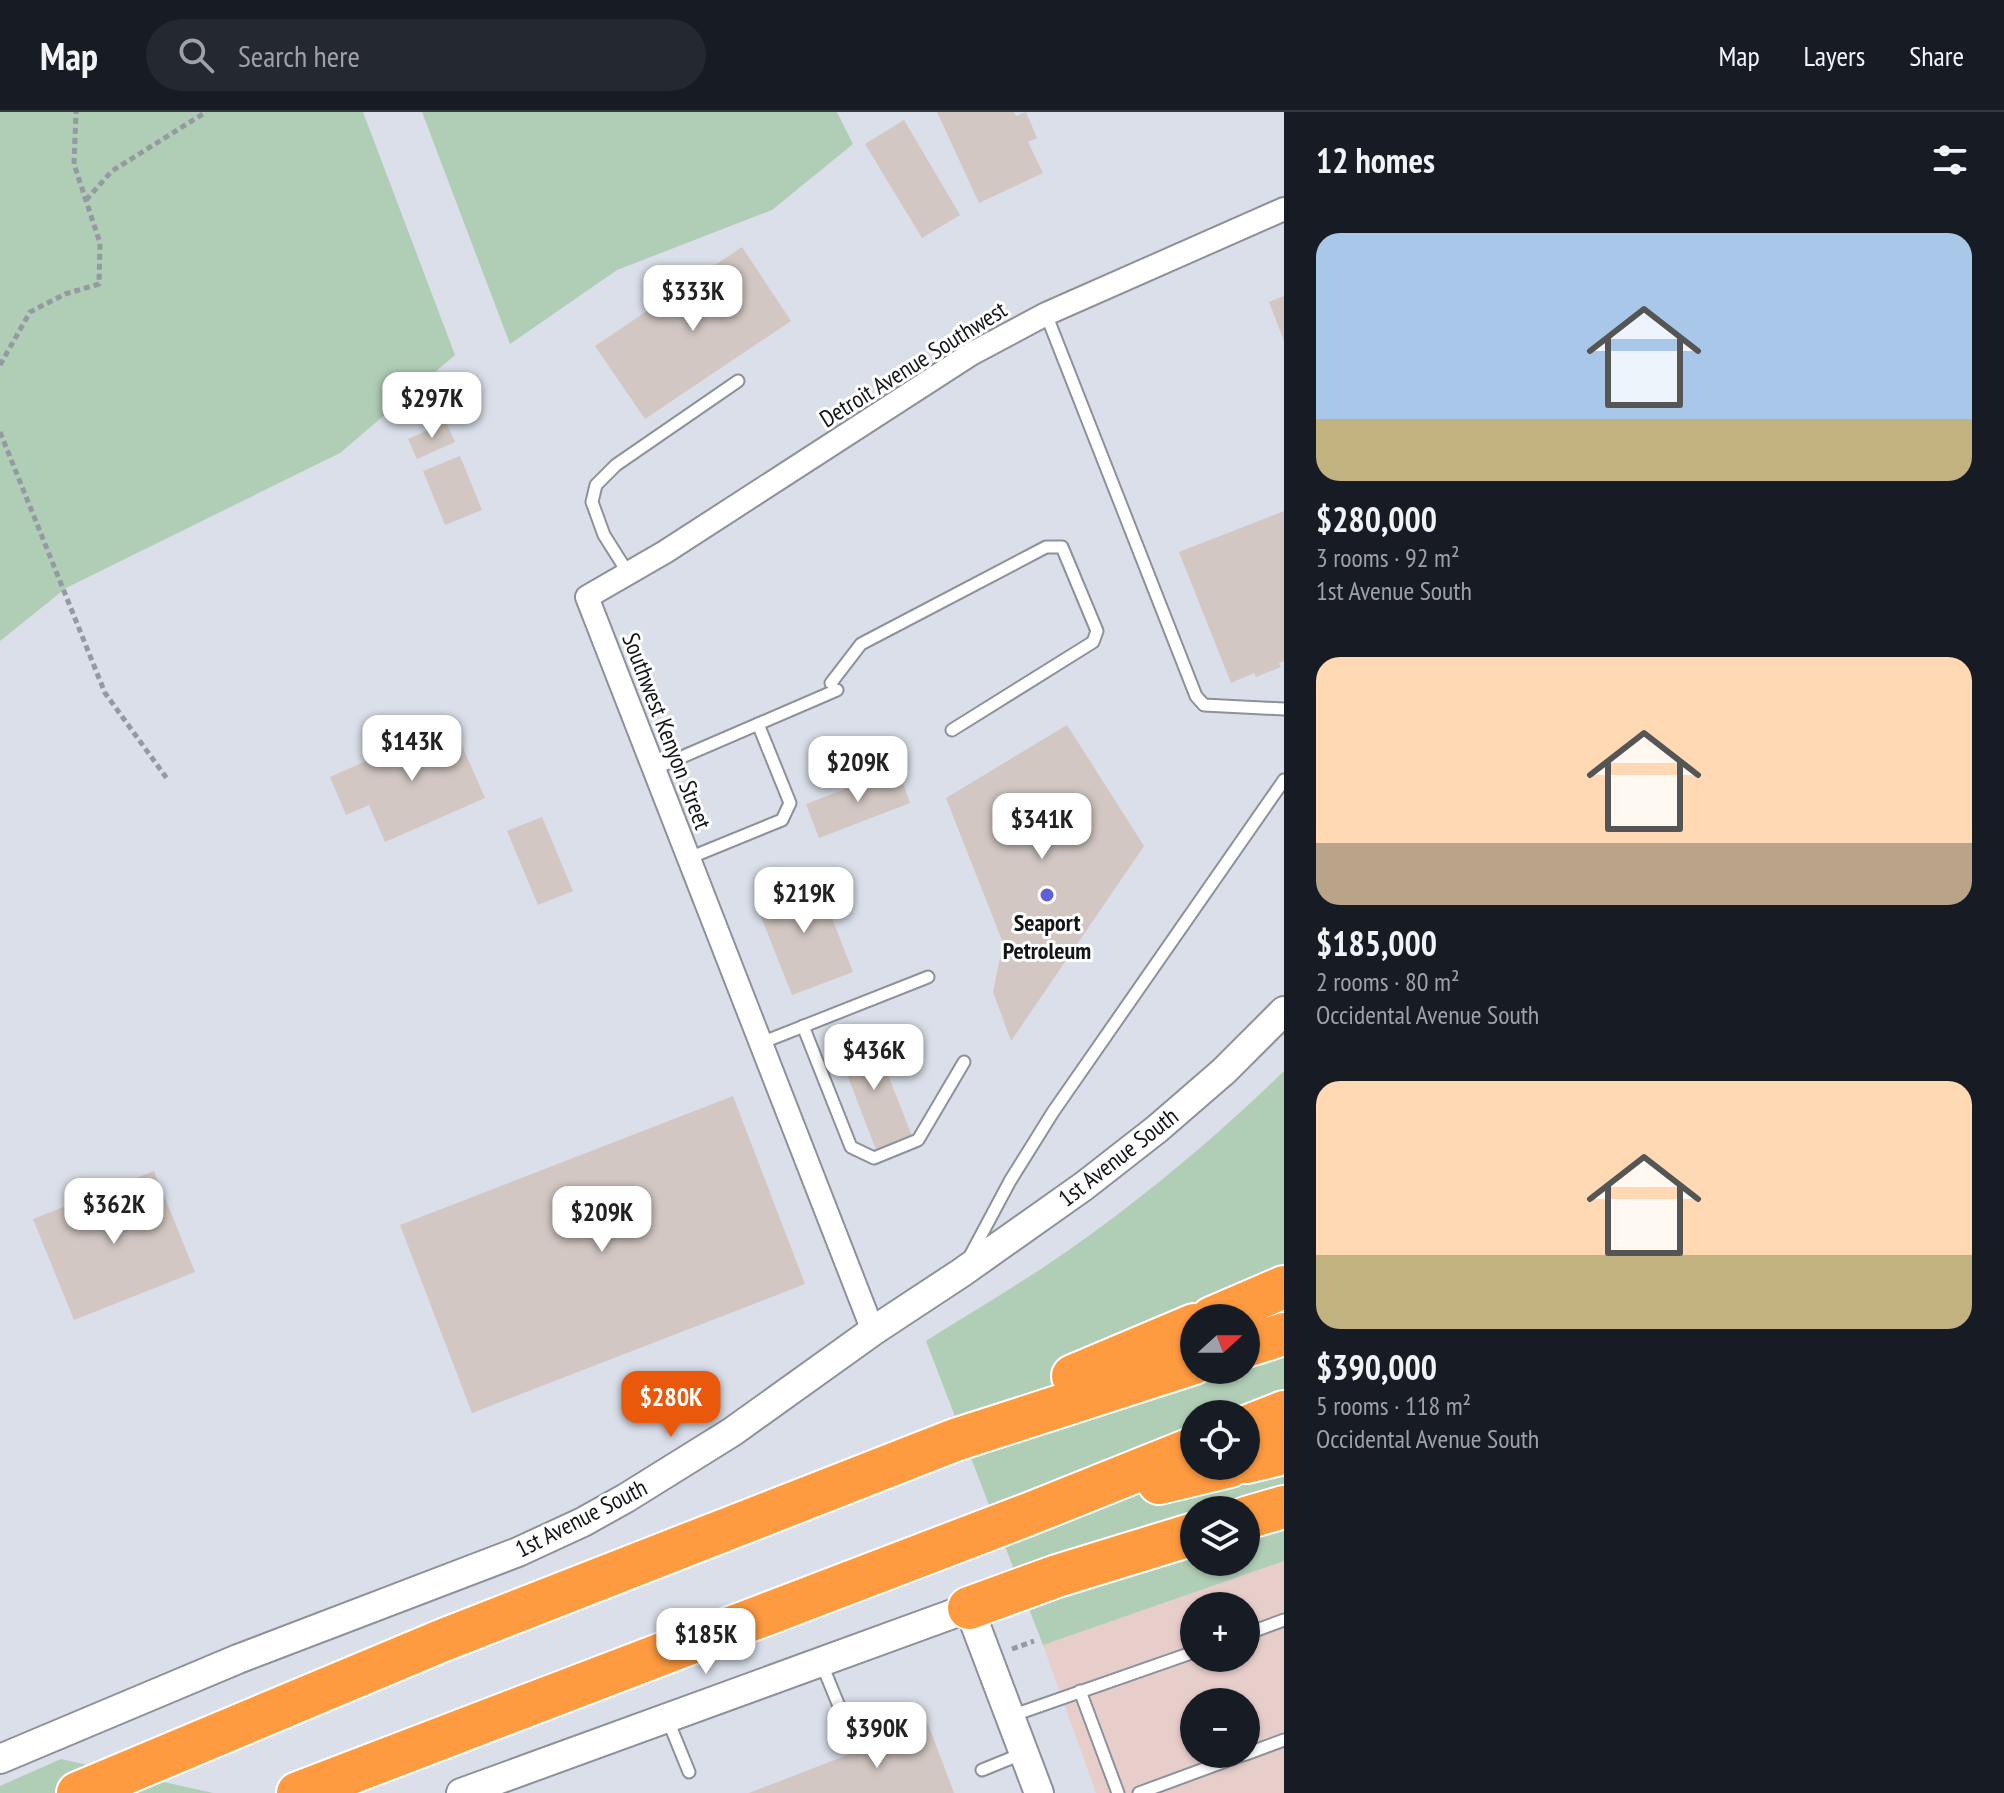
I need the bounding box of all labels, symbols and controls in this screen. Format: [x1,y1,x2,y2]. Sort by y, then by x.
search box [146,19,706,91]
text: Map [40,31,98,80]
icon: search [174,33,218,77]
text: Search here [238,36,360,75]
text: Map [1718,37,1760,74]
text: Layers [1804,37,1865,74]
text: Share [1909,37,1964,74]
text: 12 homes [1316,138,1435,182]
icon: filters [1928,138,1972,182]
pin: $333K [637,265,749,333]
text: $333K [661,274,725,307]
icon: home [1572,285,1716,429]
street label: Detroit Avenue Southwest [814,294,1013,434]
pin: $297K [376,372,488,440]
text: $297K [400,381,464,414]
text: $280,000 [1316,497,1437,541]
text: 3 rooms · 92 m² [1316,541,1460,574]
text: 1st Avenue South [1316,574,1472,607]
street label: Southwest Kenyon Street [615,628,719,834]
icon: home [1572,709,1716,853]
pin: $143K [356,715,468,783]
text: $143K [380,724,444,757]
pin: $209K [802,736,914,804]
text: $209K [826,745,890,778]
pin: $341K [986,793,1098,861]
text: $341K [1010,802,1074,835]
pin: $219K [748,867,860,935]
text: $219K [772,876,836,909]
marker: Seaport Petroleum [1038,886,1056,904]
place label: Seaport Petroleum [1003,907,1091,966]
text: $185,000 [1316,921,1437,965]
text: 2 rooms · 80 m² [1316,965,1460,998]
text: Occidental Avenue South [1316,998,1539,1031]
pin: $436K [818,1024,930,1092]
text: $436K [842,1033,906,1066]
street label: 1st Avenue South [1052,1100,1184,1214]
icon: home [1572,1133,1716,1277]
pin: $362K [58,1178,170,1246]
pin: $209K [546,1186,658,1254]
text: $362K [82,1187,146,1220]
text: $209K [570,1195,634,1228]
north arrow [1180,1304,1260,1384]
map controls [1180,1304,1260,1768]
text: $390,000 [1316,1345,1437,1389]
pin: $280K [615,1371,727,1439]
text: $280K [639,1380,703,1413]
text: 5 rooms · 118 m² [1316,1389,1471,1422]
button: locate [1180,1400,1260,1480]
text: Occidental Avenue South [1316,1422,1539,1455]
street label: 1st Avenue South [510,1472,652,1564]
button: layers [1180,1496,1260,1576]
button: + [1180,1592,1260,1672]
pin: $185K [650,1608,762,1676]
text: $185K [674,1617,738,1650]
button: − [1180,1688,1260,1768]
pin: $390K [821,1702,933,1770]
text: $390K [845,1711,909,1744]

